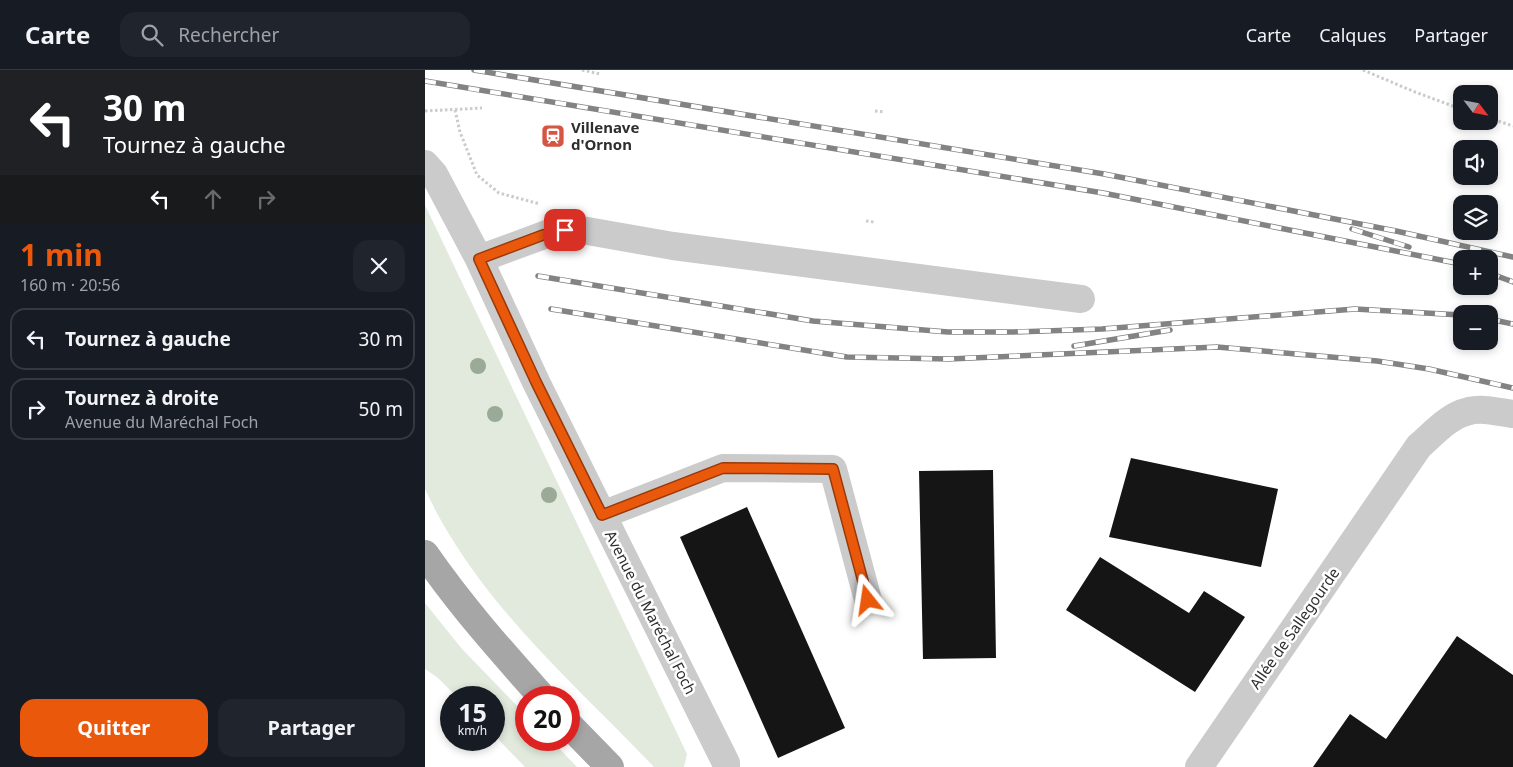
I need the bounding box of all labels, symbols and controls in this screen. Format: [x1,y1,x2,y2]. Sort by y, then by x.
search box [120,12,470,57]
text: Carte [25,18,90,51]
icon: search [138,21,166,49]
text: Rechercher [178,22,279,48]
text: Carte [1246,23,1291,47]
text: Calques [1319,23,1386,47]
text: Partager [1414,23,1488,47]
text: 30 m [103,84,186,131]
north arrow [1453,85,1497,130]
map controls [1453,85,1498,350]
icon: left [20,90,85,155]
place label: Villenave d'Ornon [571,117,639,154]
station icon: Villenave d'Ornon [540,123,566,149]
text: Tournez à gauche [103,129,286,159]
button: sound [1453,140,1498,185]
icon: left [146,185,174,213]
icon: ahead [199,185,227,213]
icon: right [252,185,280,213]
button: layers [1453,195,1498,240]
pin [544,209,586,251]
icon: arrive [551,216,579,244]
text: 1 min [20,234,103,275]
button: close [353,240,405,292]
button: + [1453,250,1498,295]
text: 160 m · 20:56 [20,274,120,296]
button: − [1453,305,1498,350]
icon: left [22,325,50,353]
text: Tournez à gauche [65,326,231,352]
text: 30 m [359,326,403,352]
text: Tournez à droite [65,385,219,411]
icon: right [22,395,50,423]
text: 50 m [359,396,403,422]
text: Avenue du Maréchal Foch [65,411,258,433]
street label: Avenue du Maréchal Foch [601,527,701,697]
street label: Allée de Sallegourde [1245,563,1343,693]
position arrow [841,573,893,625]
speed limit sign: 20 [515,686,580,751]
text: 15 [458,695,487,729]
button: Quitter [20,699,208,757]
button: Partager [218,699,405,757]
text: km/h [458,722,487,739]

